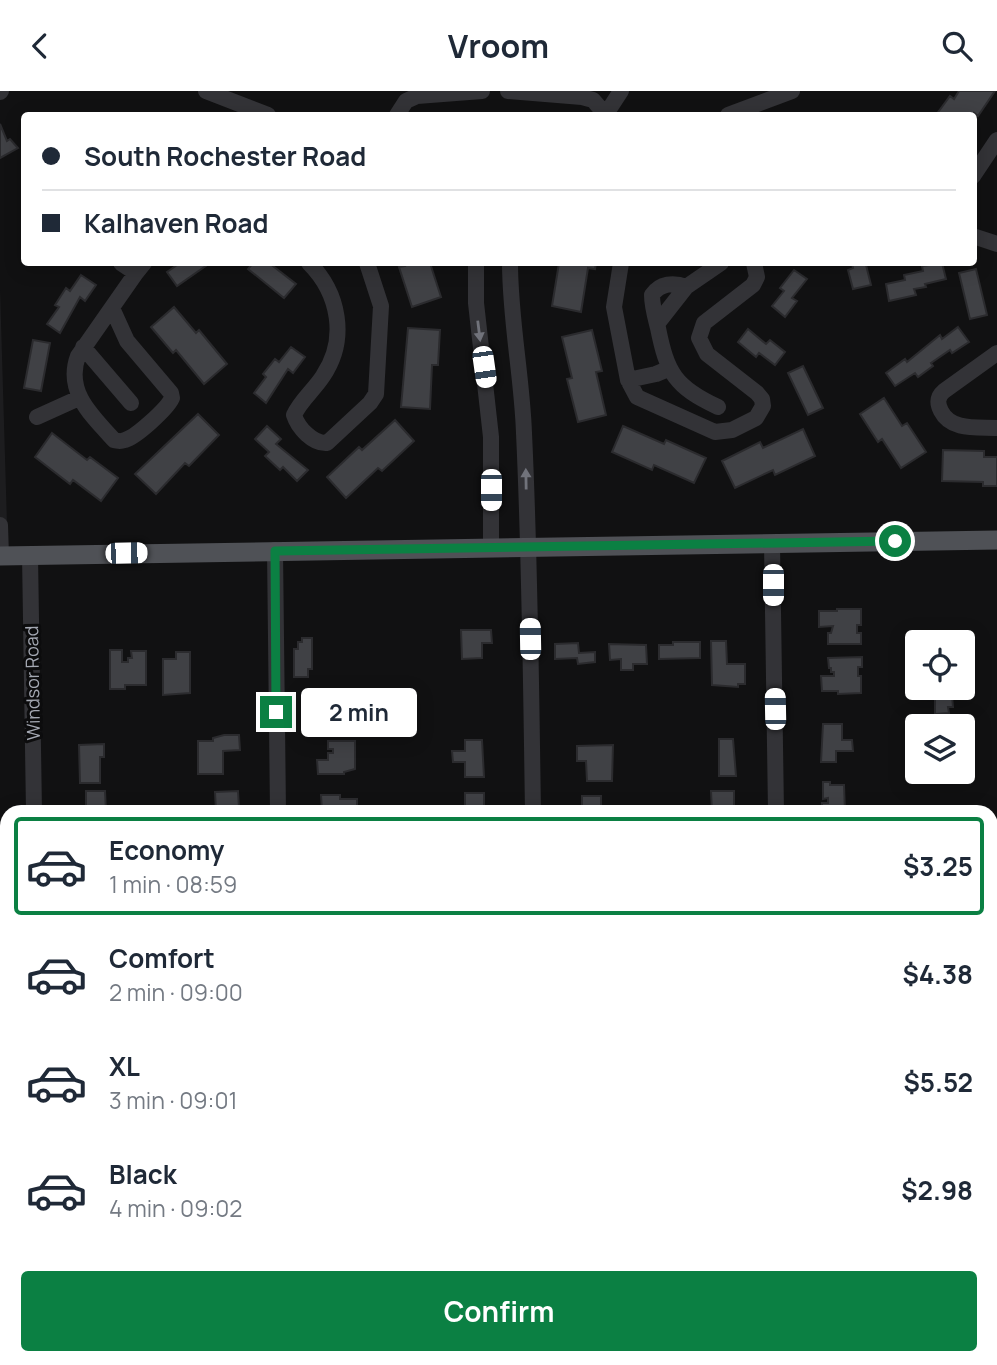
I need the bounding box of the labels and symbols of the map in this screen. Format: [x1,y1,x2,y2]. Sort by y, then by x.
one-way arrow [473,320,484,342]
car [471,345,498,389]
one-way arrow [520,468,531,490]
car [481,469,502,511]
route start [879,525,911,557]
car [105,542,148,564]
car [763,564,784,606]
car [520,618,541,660]
street label: Windsor Road [19,625,45,741]
callout: 2 min [300,687,416,737]
car [765,688,786,730]
route end [260,696,292,728]

